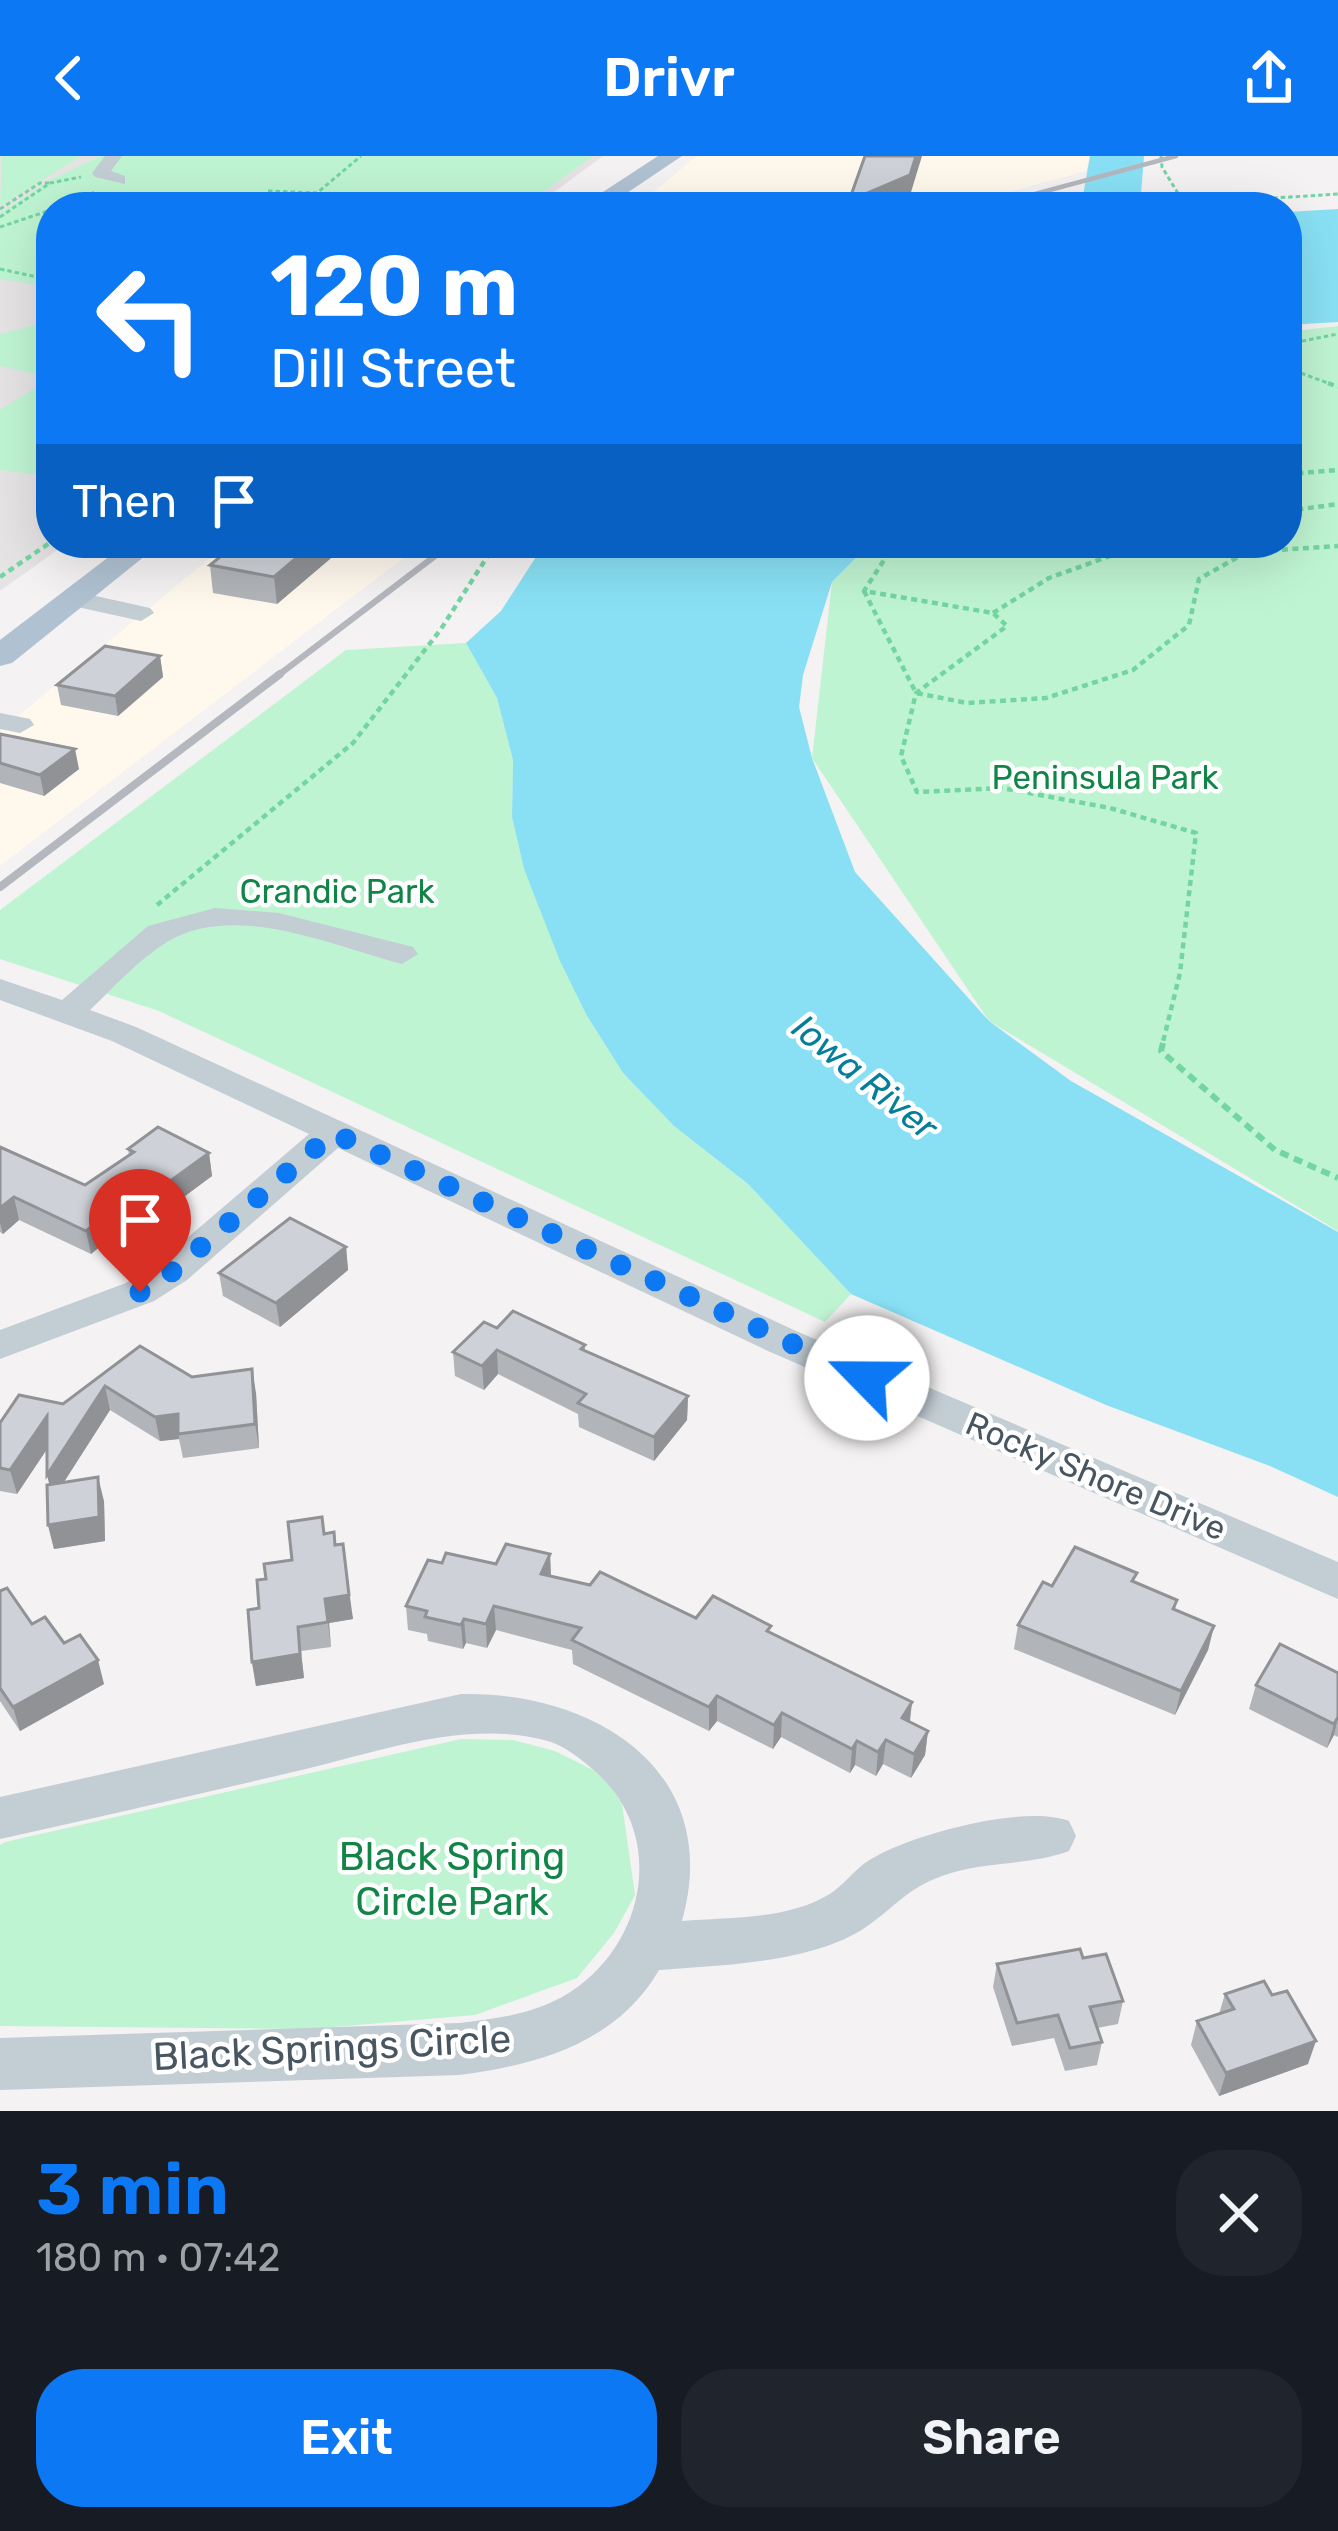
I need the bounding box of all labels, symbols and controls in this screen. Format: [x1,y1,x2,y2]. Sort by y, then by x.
icon: back [36,45,102,111]
icon: share [1236,45,1302,111]
text: Drivr [603,46,735,110]
text: 120 m [270,236,518,336]
icon: left [72,240,228,396]
text: Dill Street [270,337,516,401]
icon: arrive [201,468,267,534]
text: Then [72,475,177,528]
park label: Peninsula Park [991,758,1219,797]
park label: Crandic Park [239,872,435,911]
water label: Iowa River [784,1005,947,1149]
pin [89,1169,191,1292]
icon: arrive [107,1187,173,1253]
position arrow [804,1315,930,1441]
street label: Rocky Shore Drive [960,1404,1232,1548]
park label: Black Spring Circle Park [339,1834,565,1925]
street label: Black Springs Circle [152,2016,512,2080]
text: 3 min [36,2147,229,2232]
button: close [1176,2150,1302,2276]
text: 180 m · 07:42 [36,2235,280,2281]
button: Exit [36,2369,657,2507]
button: Share [681,2369,1302,2507]

